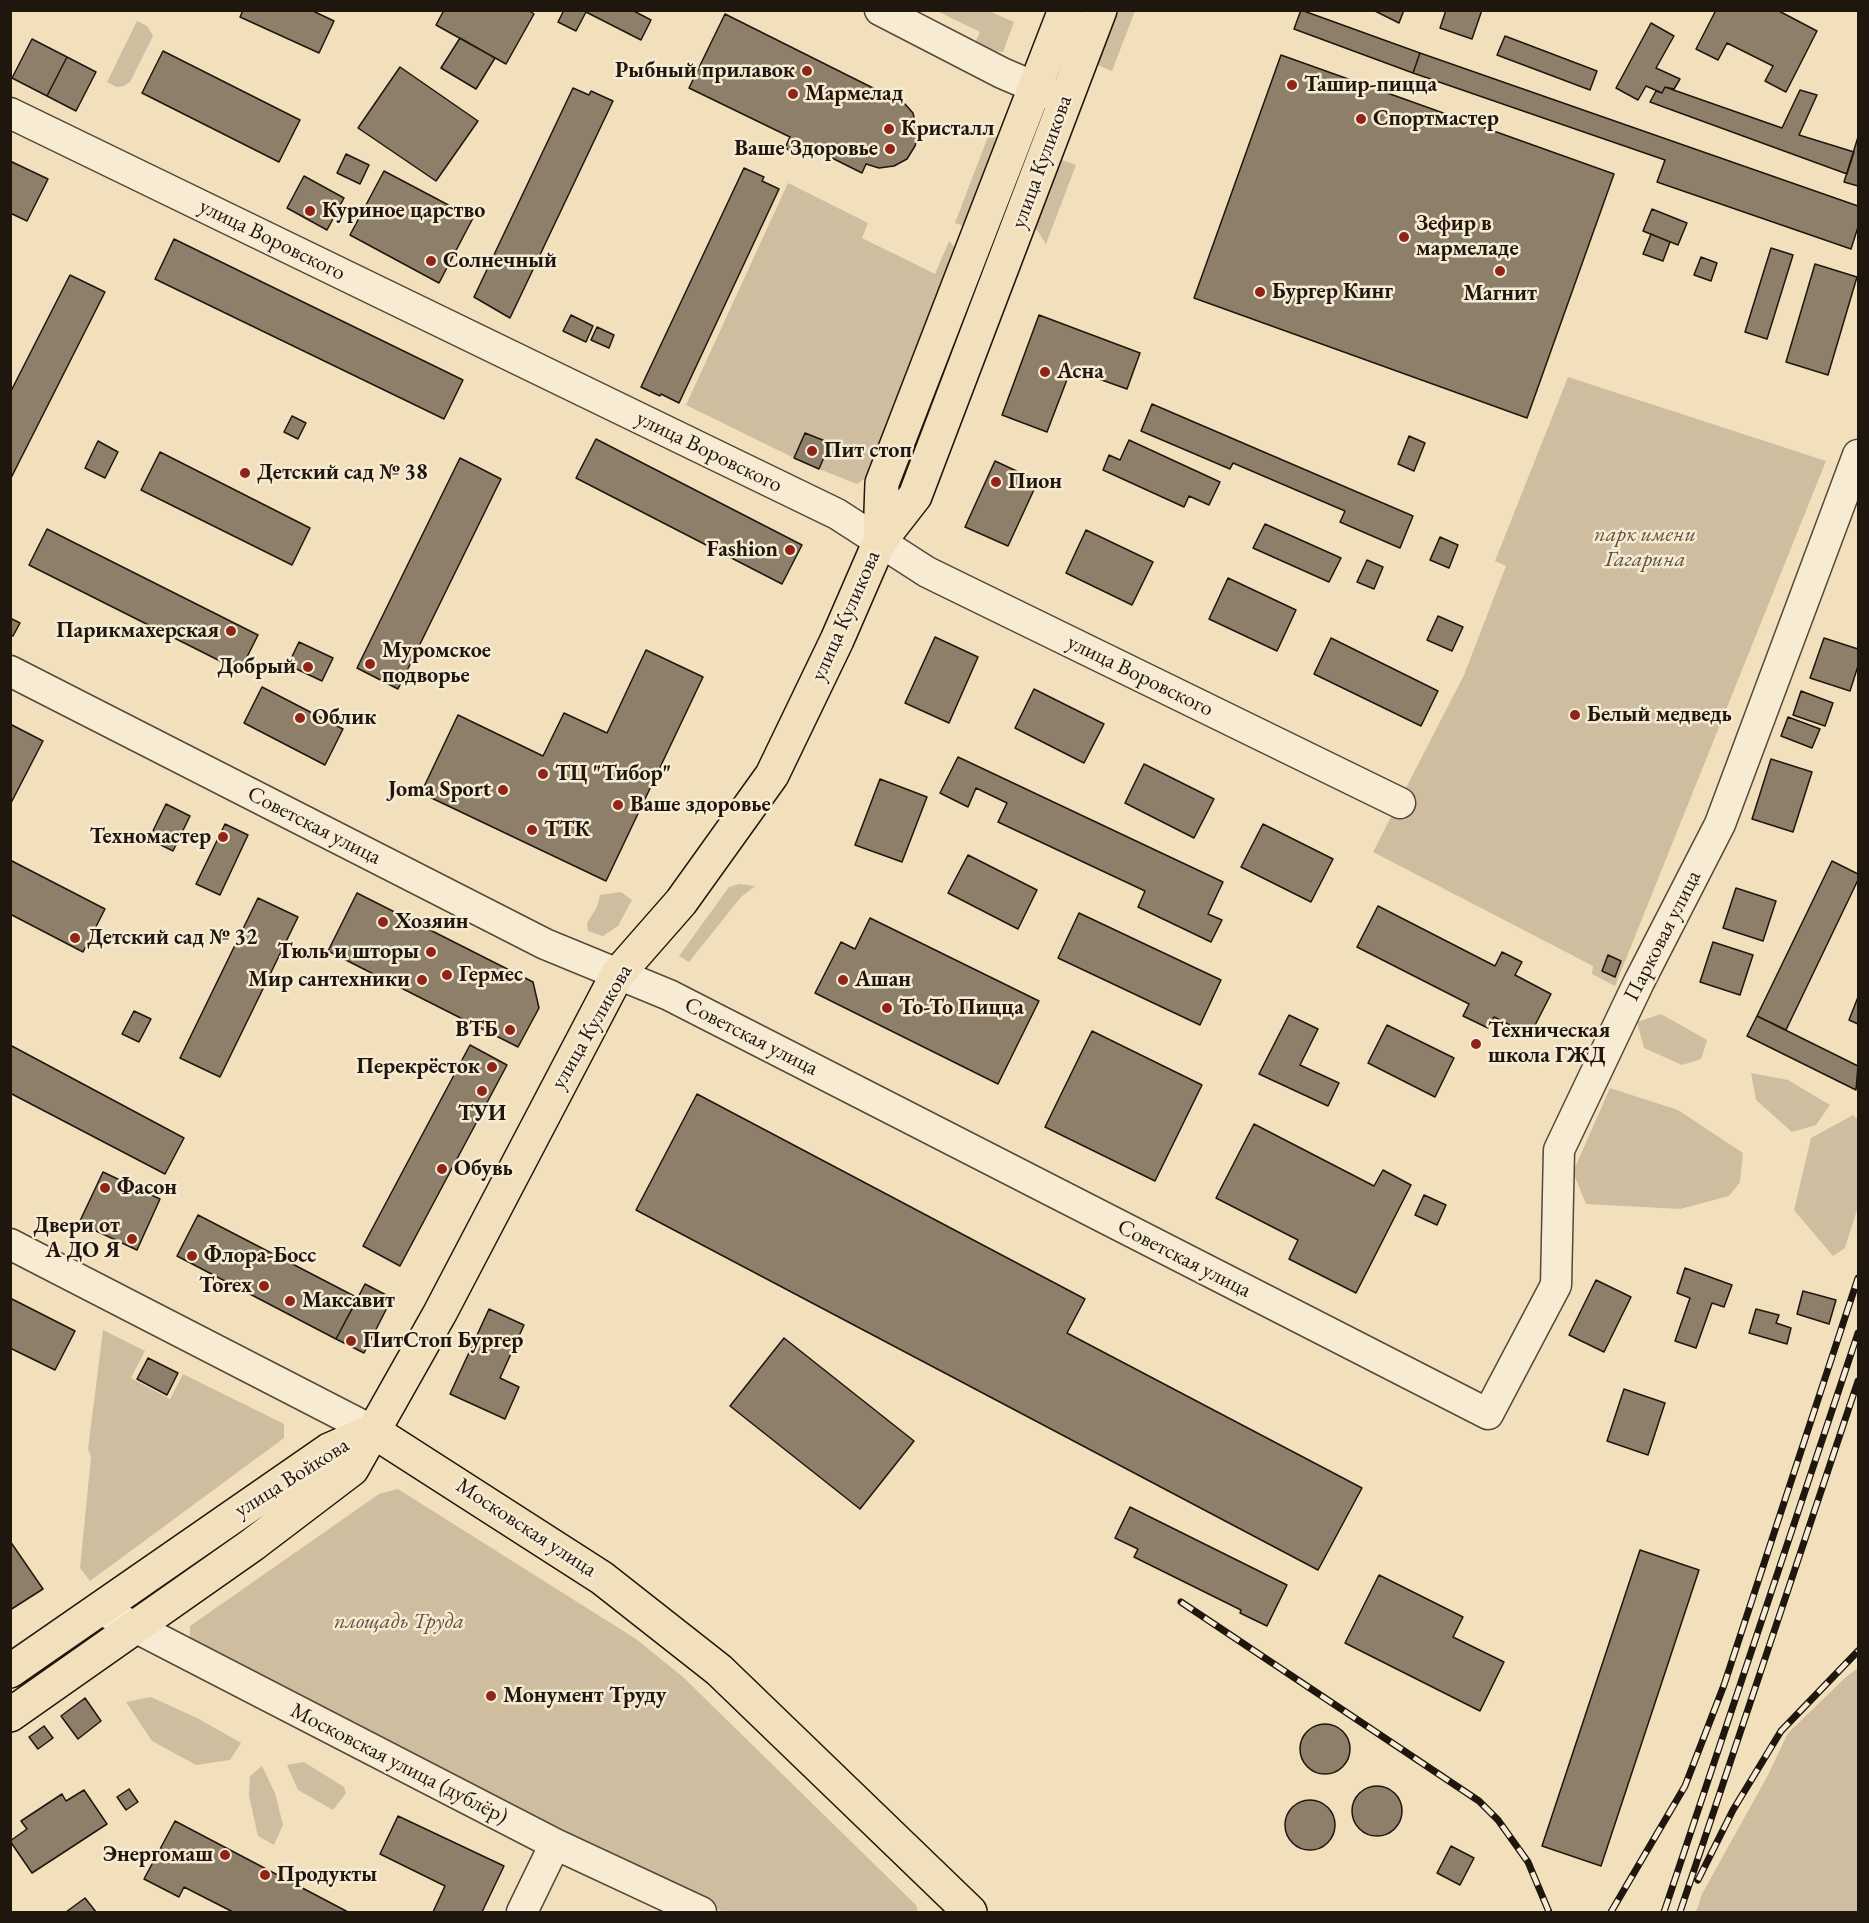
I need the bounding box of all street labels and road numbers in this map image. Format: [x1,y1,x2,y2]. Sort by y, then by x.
street label: улица Куликова [1006,92,1078,232]
street label: улица Воровского [195,193,349,287]
street label: улица Воровского [632,405,786,499]
street label: улица Куликова [806,547,886,685]
street label: улица Воровского [1063,629,1217,723]
street label: Советская улица [243,781,385,871]
street label: Парковая улица [1619,866,1707,1006]
street label: улица Куликова [546,960,638,1094]
street label: Советская улица [680,992,822,1082]
street label: Советская улица [1113,1214,1255,1304]
street label: улица Войкова [230,1432,354,1524]
street label: Московская улица [451,1473,601,1583]
street label: Московская улица (дублёр) [286,1698,512,1830]

